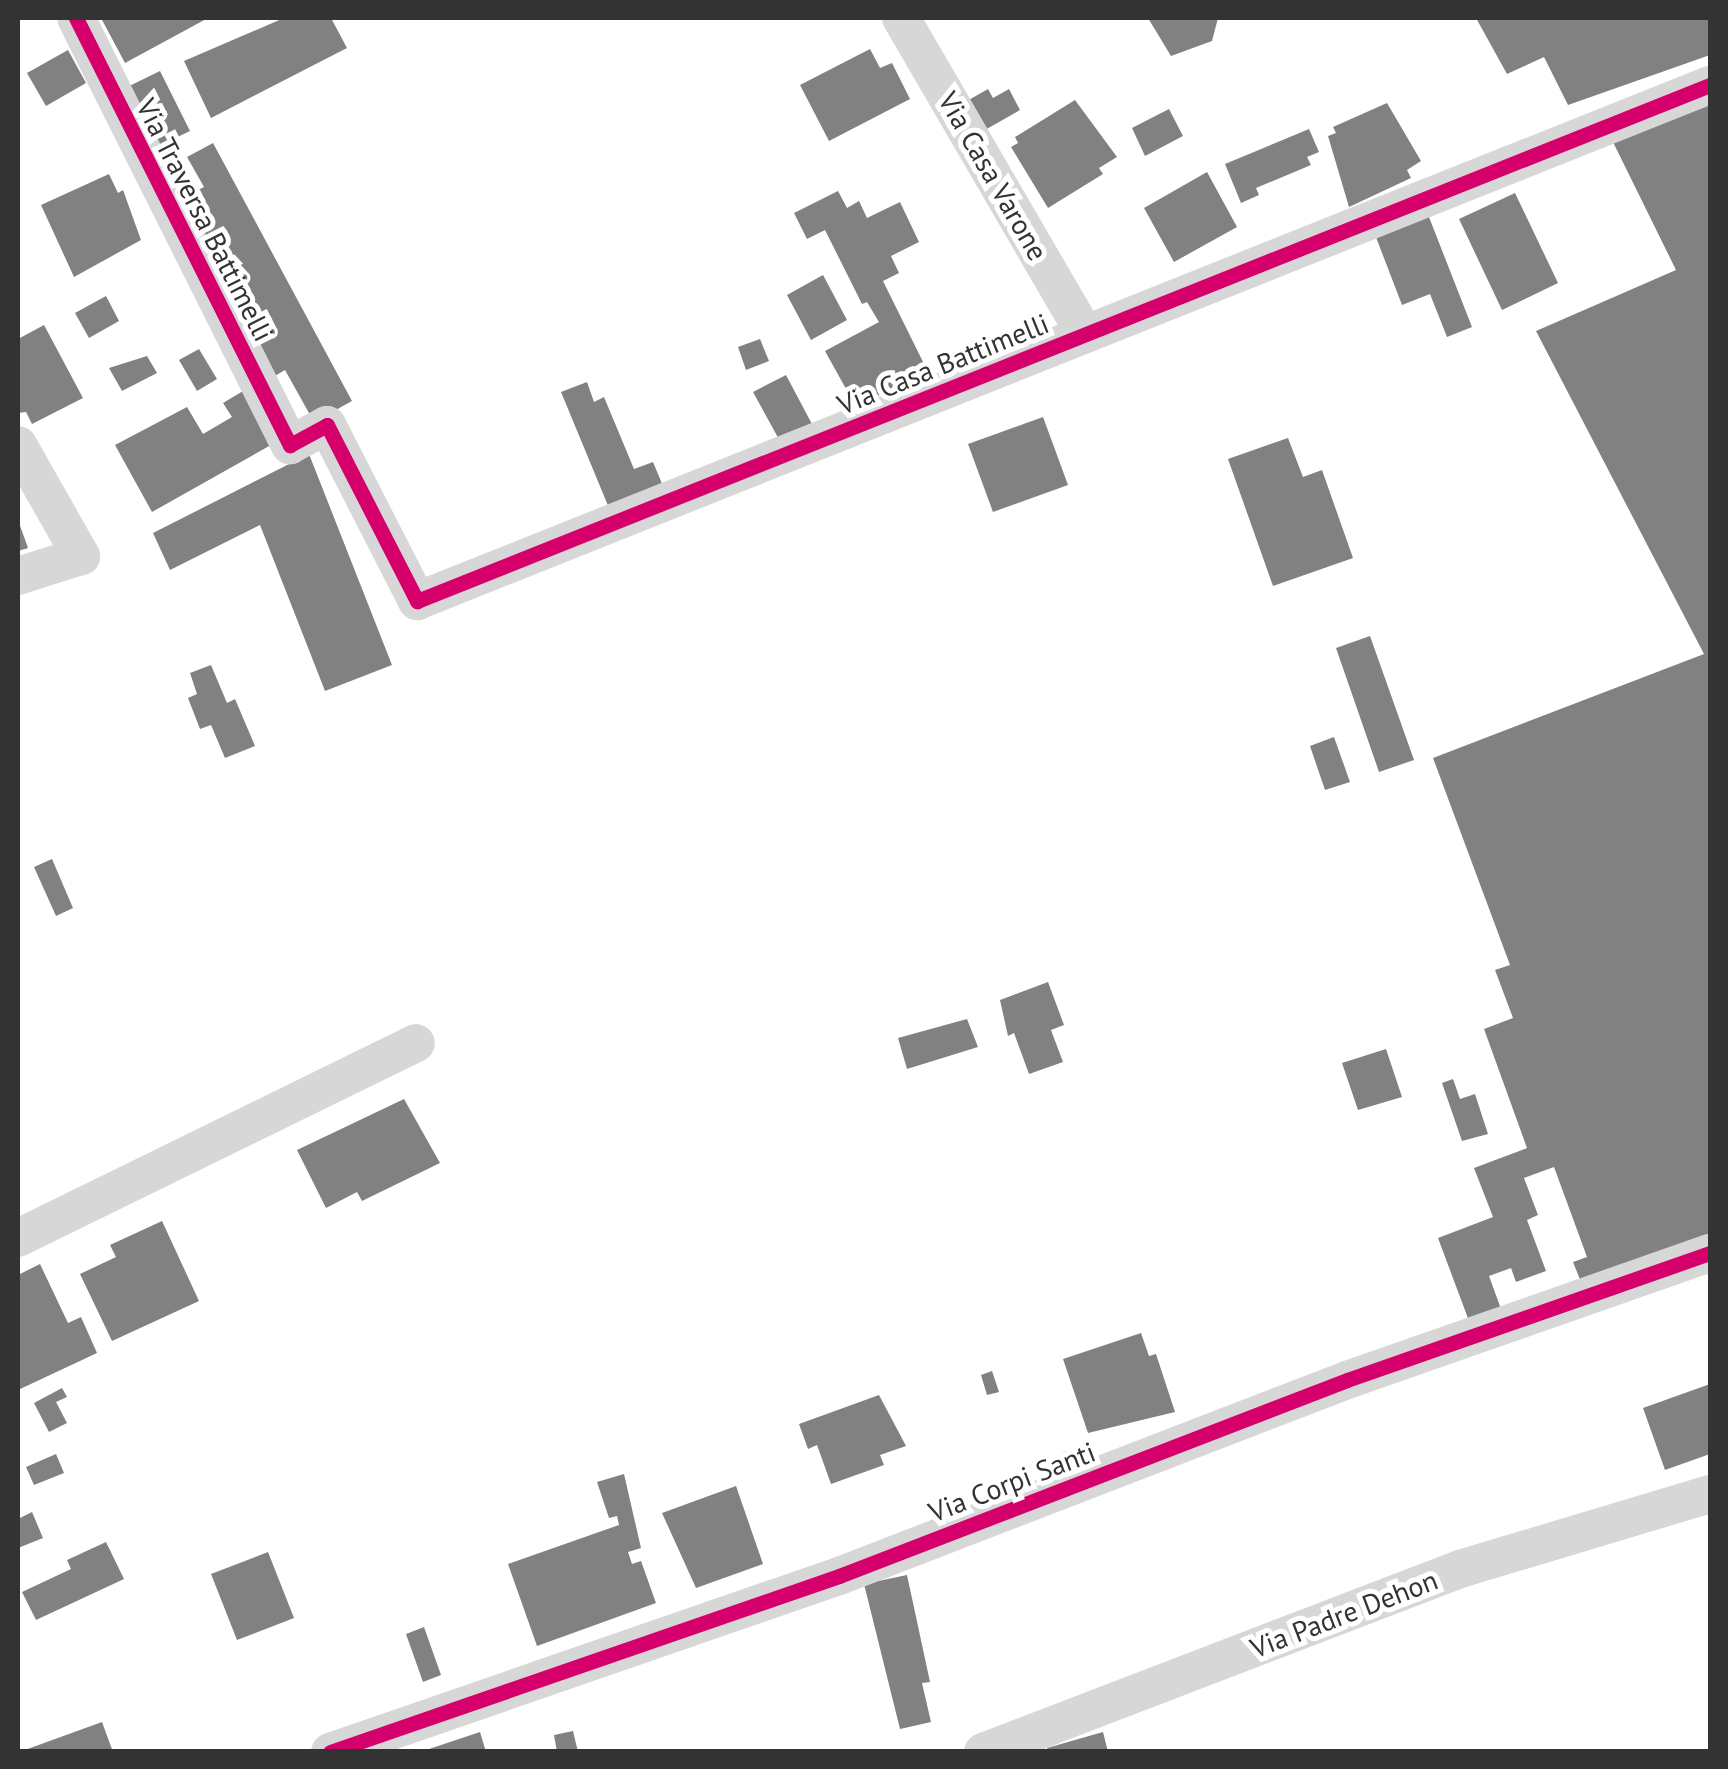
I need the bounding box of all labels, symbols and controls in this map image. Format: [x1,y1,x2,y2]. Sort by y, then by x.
street label: Via Casa Varone [931,85,1055,267]
street label: Via Traversa Battimelli [129,93,281,347]
street label: Via Casa Battimelli [832,306,1054,422]
street label: Via Corpi Santi [924,1435,1100,1529]
street label: Via Padre Dehon [1246,1563,1442,1665]

